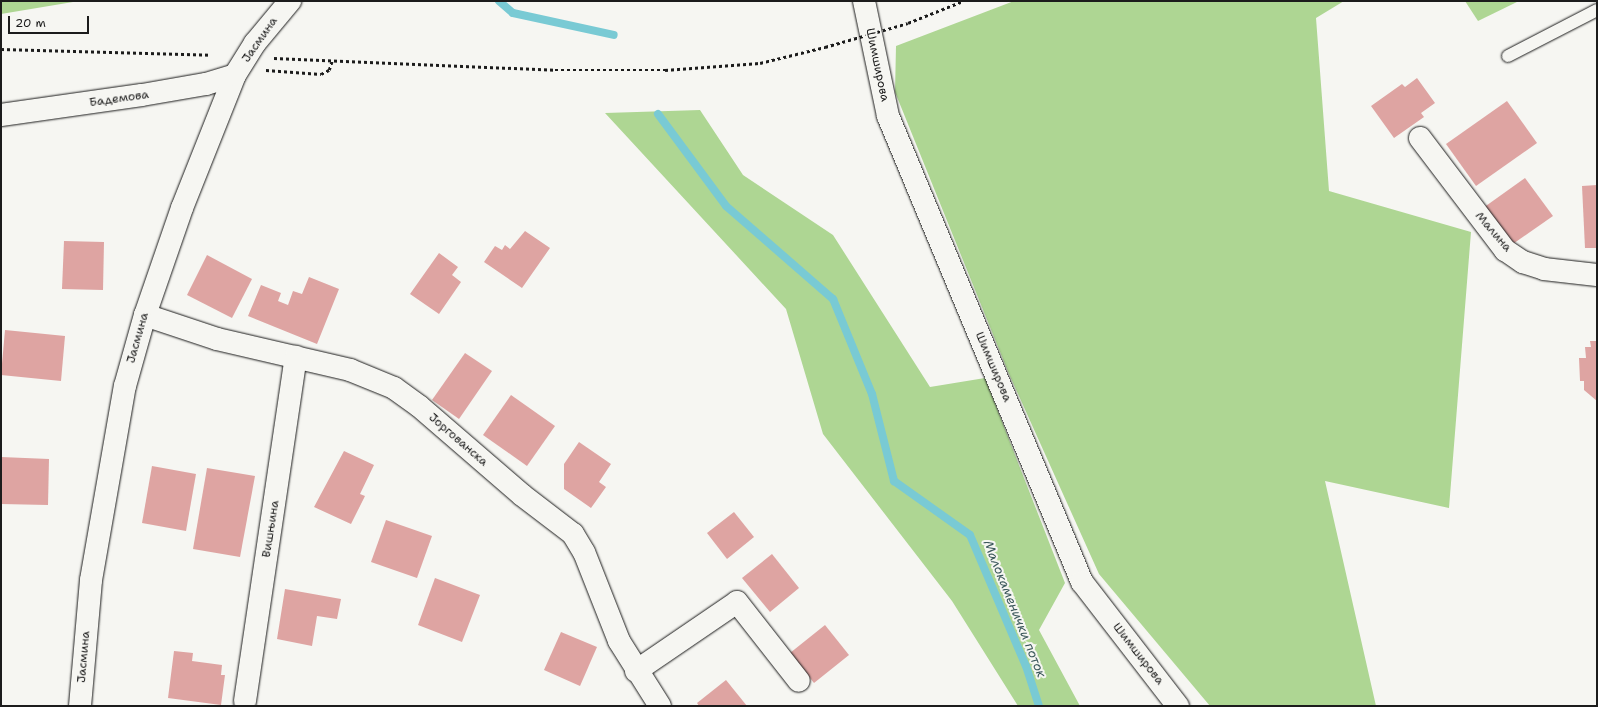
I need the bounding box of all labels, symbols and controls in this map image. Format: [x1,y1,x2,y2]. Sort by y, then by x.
scale bar [10,8,91,34]
text: 20 m [15,15,46,31]
street label: Јасмина [239,15,281,65]
street label: Шимширова [862,27,892,103]
street label: Бадемова [88,88,150,110]
street label: Малина [1472,209,1514,255]
street label: Јасмина [124,311,152,365]
street label: Шимширова [972,330,1014,404]
street label: Јоргованска [426,410,490,470]
street label: Вишњина [259,499,283,559]
water label: Малокаменички поток [979,538,1049,680]
street label: Шимширова [1109,620,1167,688]
street label: Јасмина [75,630,93,684]

